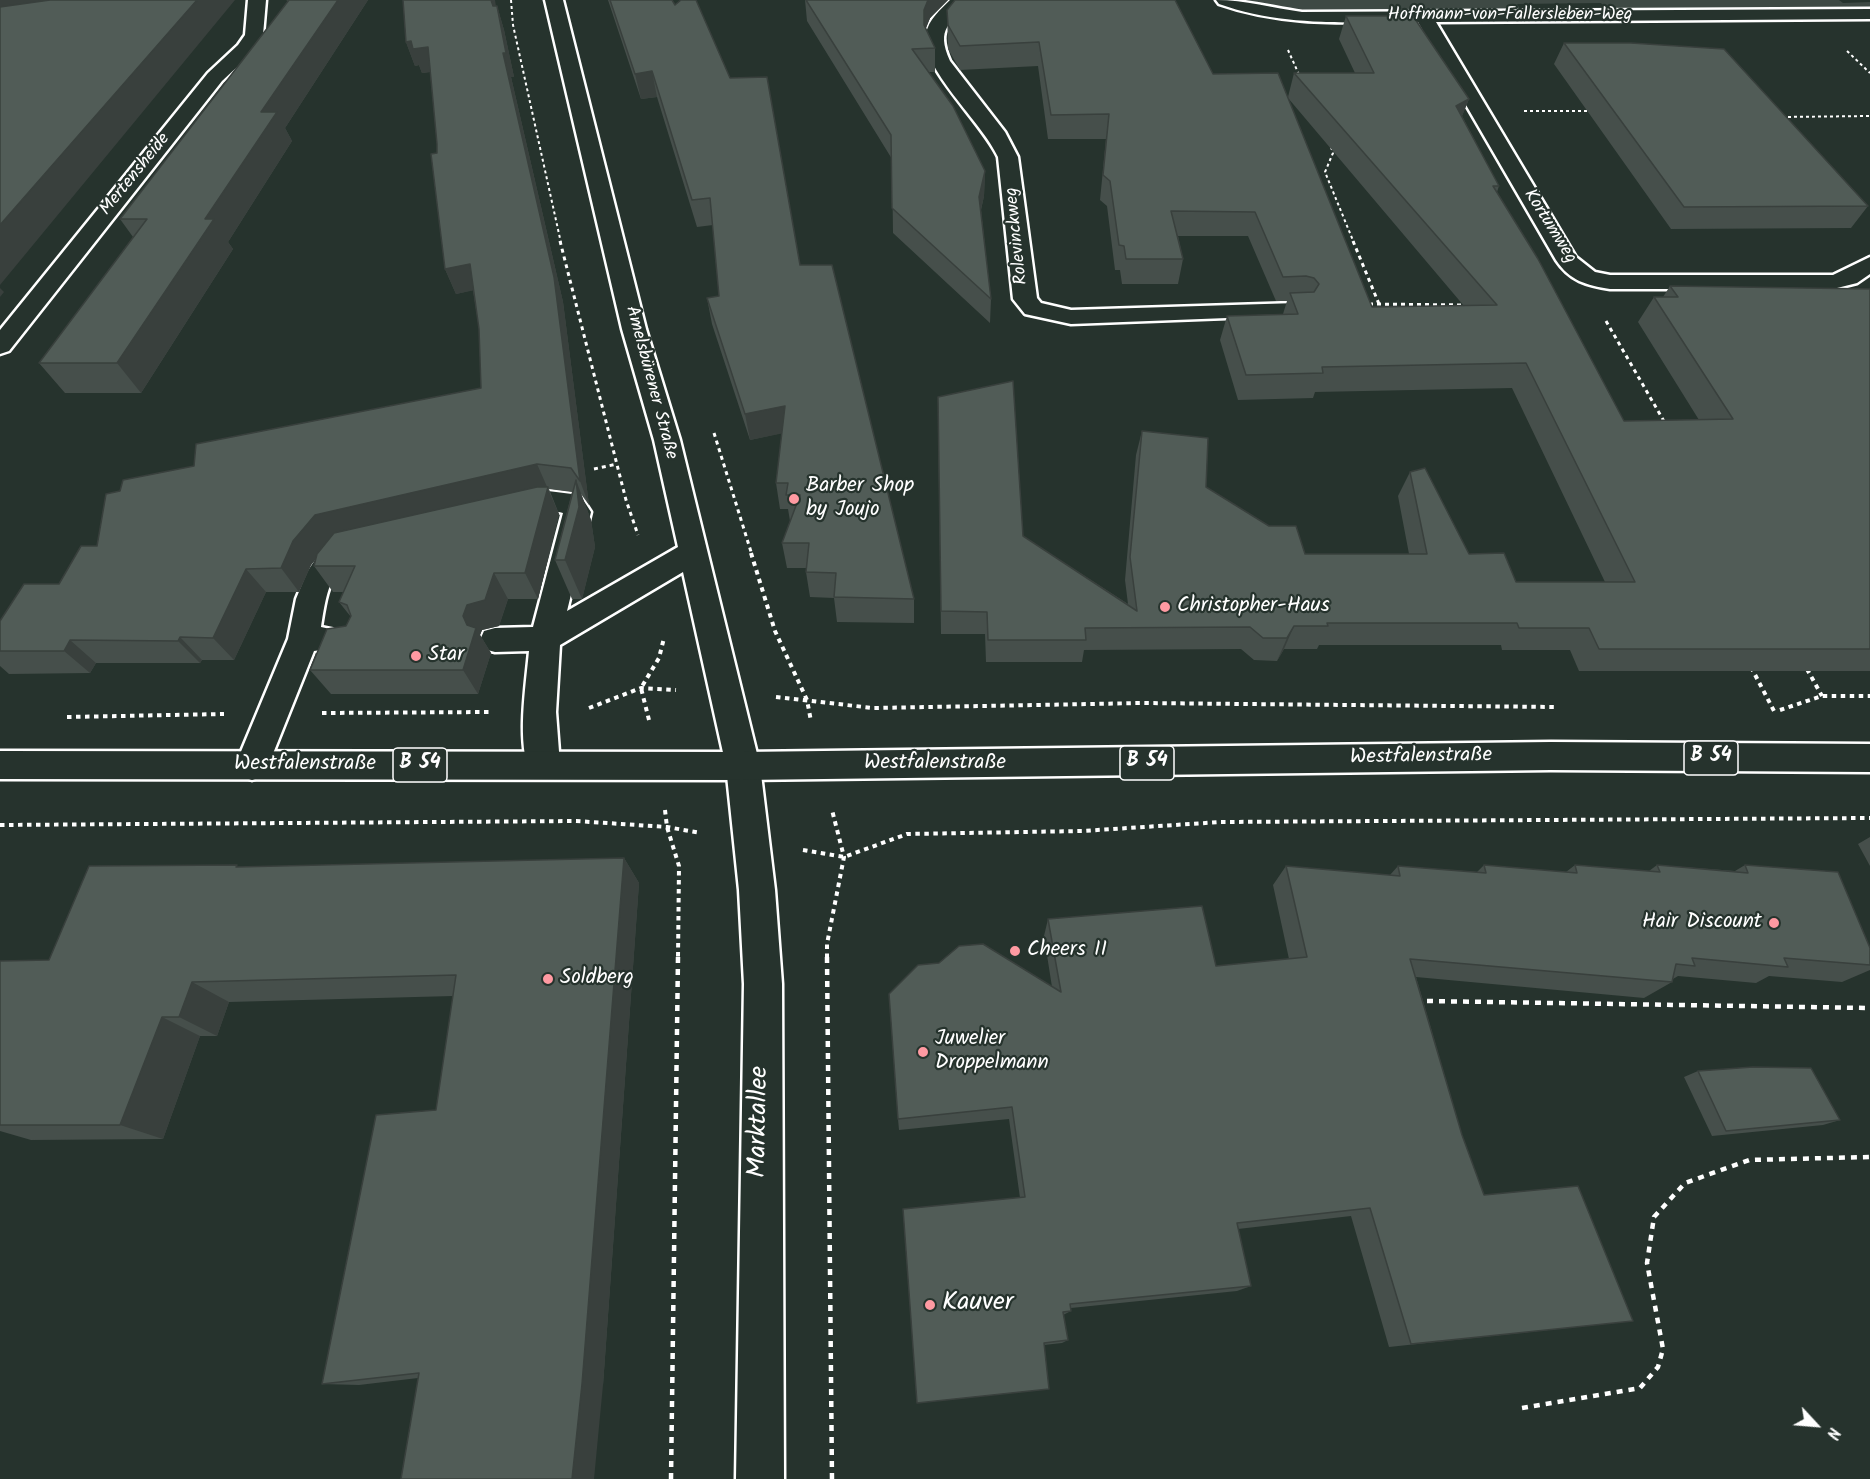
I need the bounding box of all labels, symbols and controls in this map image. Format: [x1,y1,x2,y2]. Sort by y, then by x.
street label: Hoffmann-von-Fallersleben-Weg [1388,5,1632,27]
street label: Mertensheide [96,129,176,221]
street label: Rolevinckweg [1002,186,1034,286]
street label: Kortumweg [1518,186,1580,268]
street label: Amelsbürener Straße [619,304,681,462]
place label: Barber Shop by Joujo [806,474,914,524]
marker: Barber Shop by Joujo [787,492,801,506]
place label: Christopher-Haus [1177,594,1330,620]
marker: Christopher-Haus [1158,600,1172,614]
place label: Star [428,643,464,669]
marker: Star [409,649,423,663]
road number: B 54 [1684,741,1738,775]
street label: Westfalenstraße [1350,744,1492,772]
road number: B 54 [1120,746,1174,780]
road number: B 54 [393,748,447,782]
street label: Westfalenstraße [864,751,1006,777]
street label: Westfalenstraße [234,752,376,778]
place label: Hair Discount [1642,910,1762,936]
marker: Hair Discount [1767,916,1781,930]
place label: Cheers II [1027,938,1107,964]
marker: Cheers II [1008,944,1022,958]
place label: Soldberg [560,966,634,992]
marker: Soldberg [541,972,555,986]
place label: Juwelier Droppelmann [935,1027,1049,1077]
marker: Juwelier Droppelmann [916,1045,930,1059]
street label: Marktallee [744,1066,778,1178]
place label: Kauver [942,1289,1013,1321]
marker: Kauver [923,1298,937,1312]
north arrow [1786,1395,1846,1455]
text: N [1819,1423,1846,1443]

